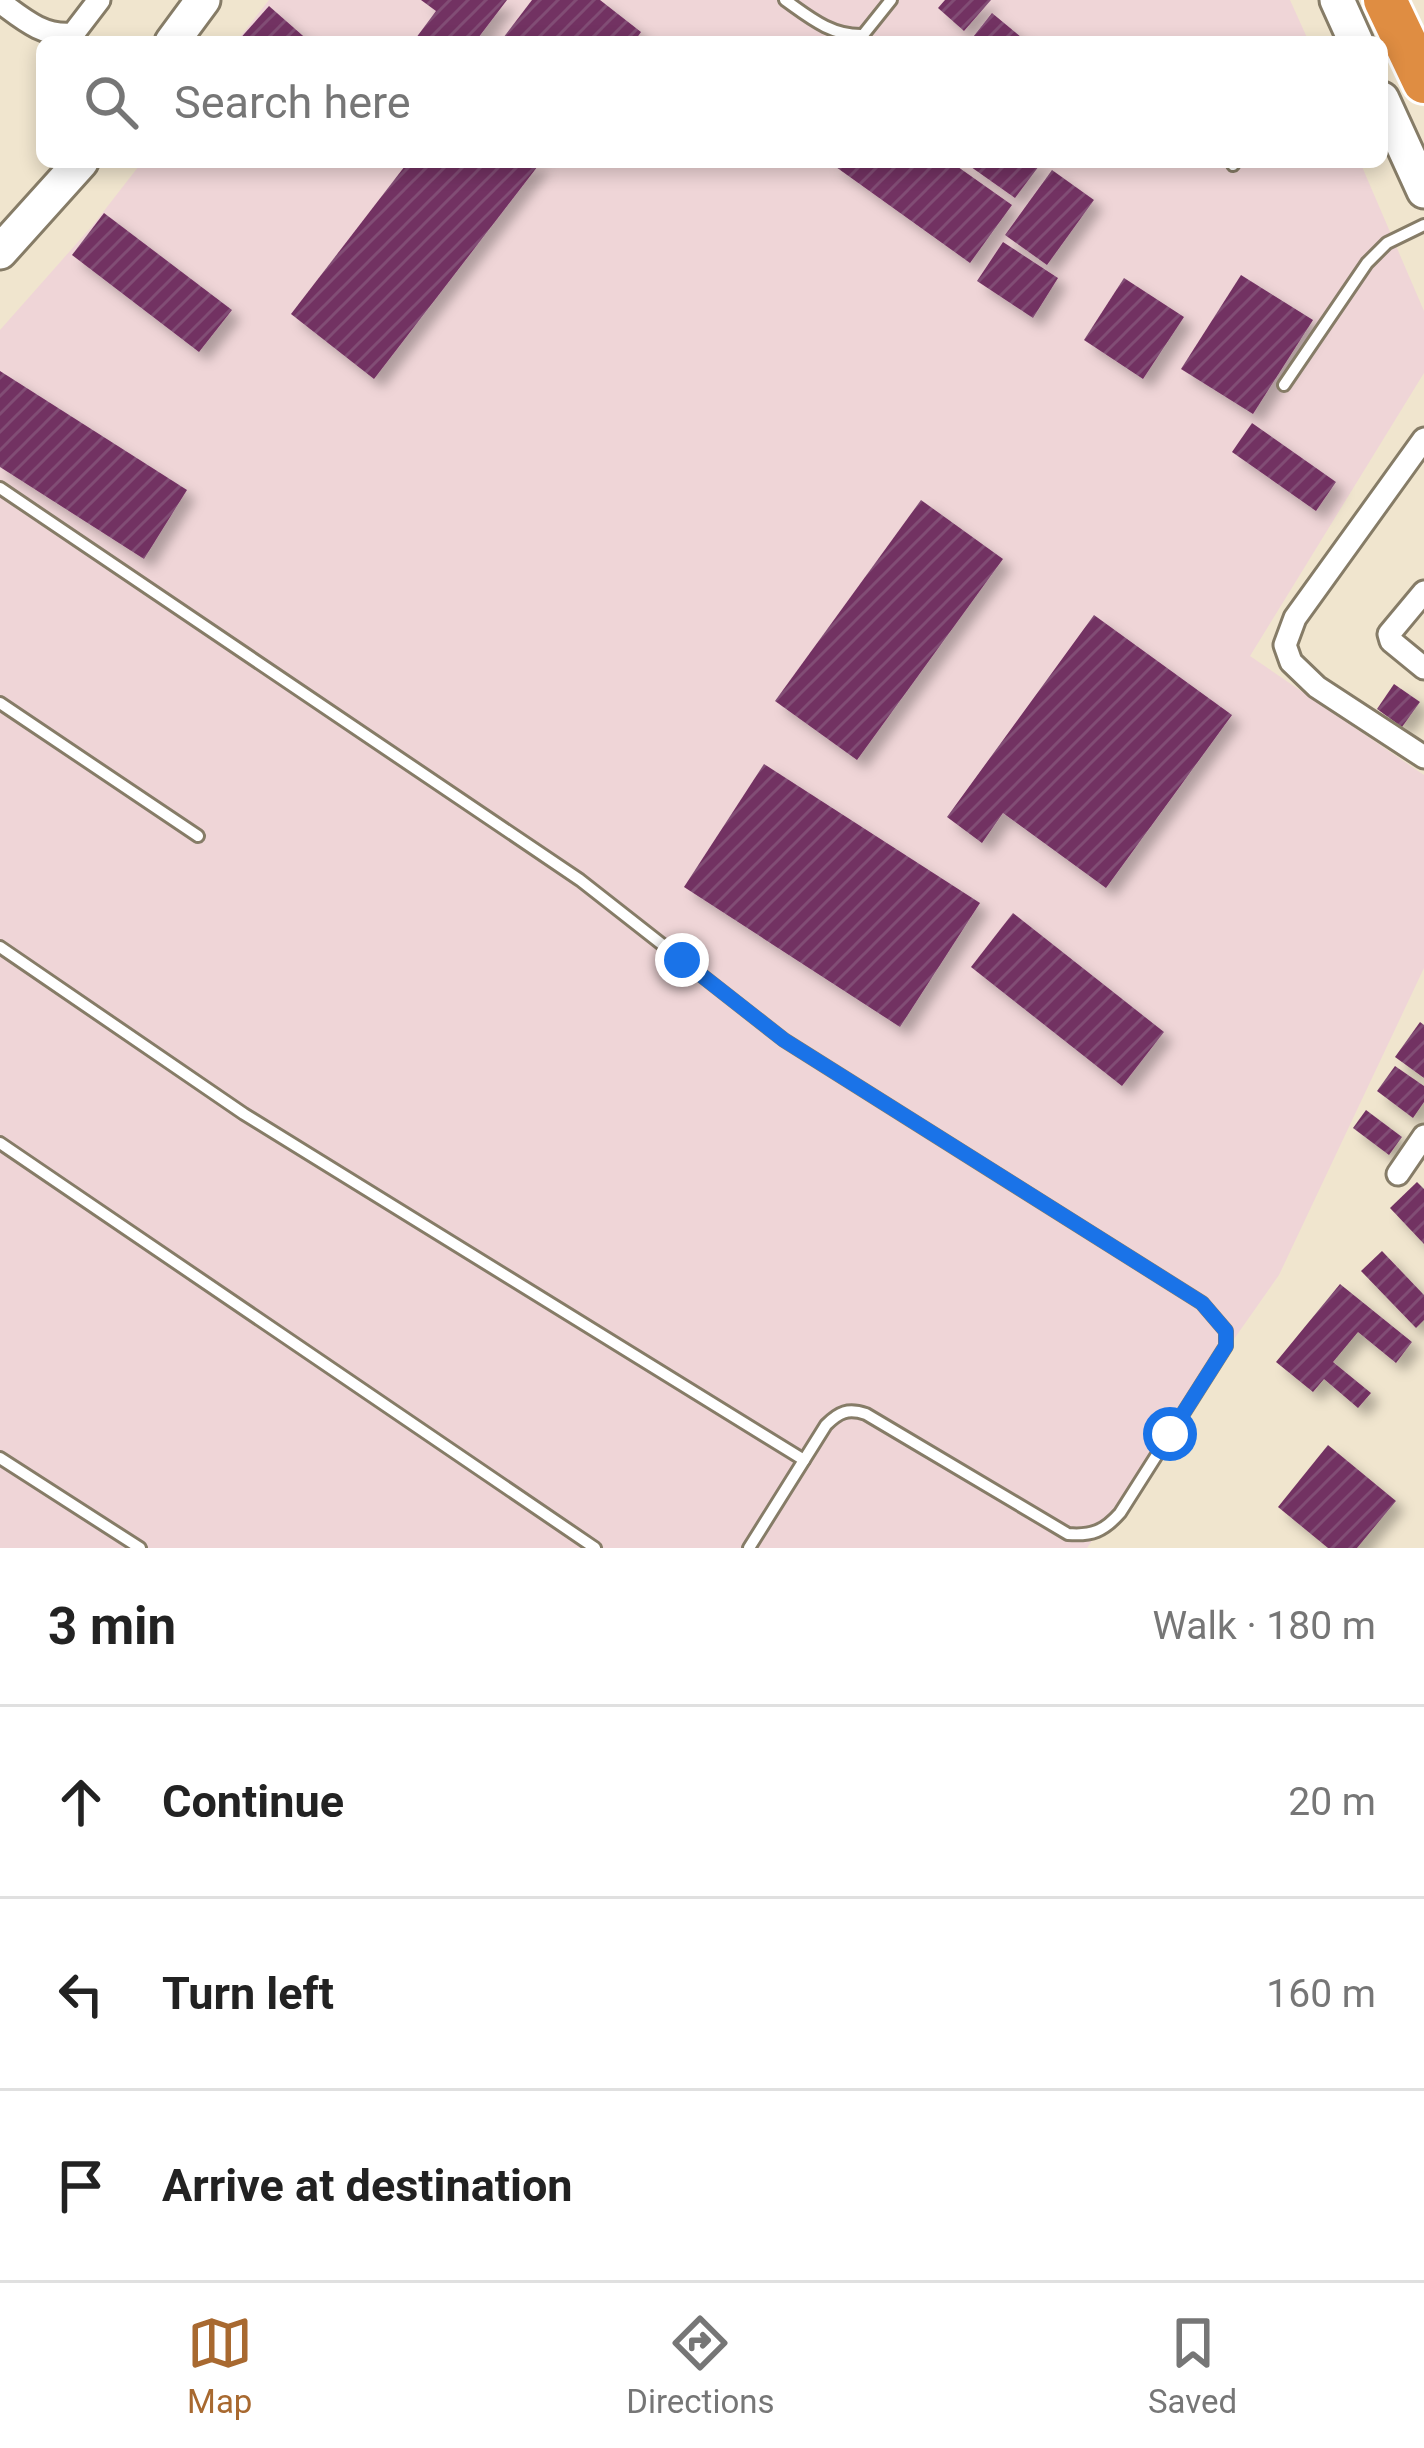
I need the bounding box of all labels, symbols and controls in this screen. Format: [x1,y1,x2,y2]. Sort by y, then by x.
search box [36,36,1388,168]
icon: search [78,69,144,135]
text: Search here [174,76,411,129]
route end [655,933,709,987]
route start [1143,1407,1197,1461]
text: 3 min [48,1597,176,1656]
text: Walk · 180 m [1152,1603,1376,1649]
icon: ahead [48,1769,114,1835]
text: Continue [162,1775,344,1828]
text: 20 m [1288,1779,1376,1825]
icon: left [48,1961,114,2027]
text: Turn left [162,1967,334,2020]
text: 160 m [1266,1971,1376,2017]
icon: arrive [48,2153,114,2219]
text: Arrive at destination [162,2159,573,2212]
tab: Map [187,2310,253,2421]
tab: Directions [626,2310,775,2421]
tab: Saved [1148,2310,1237,2421]

